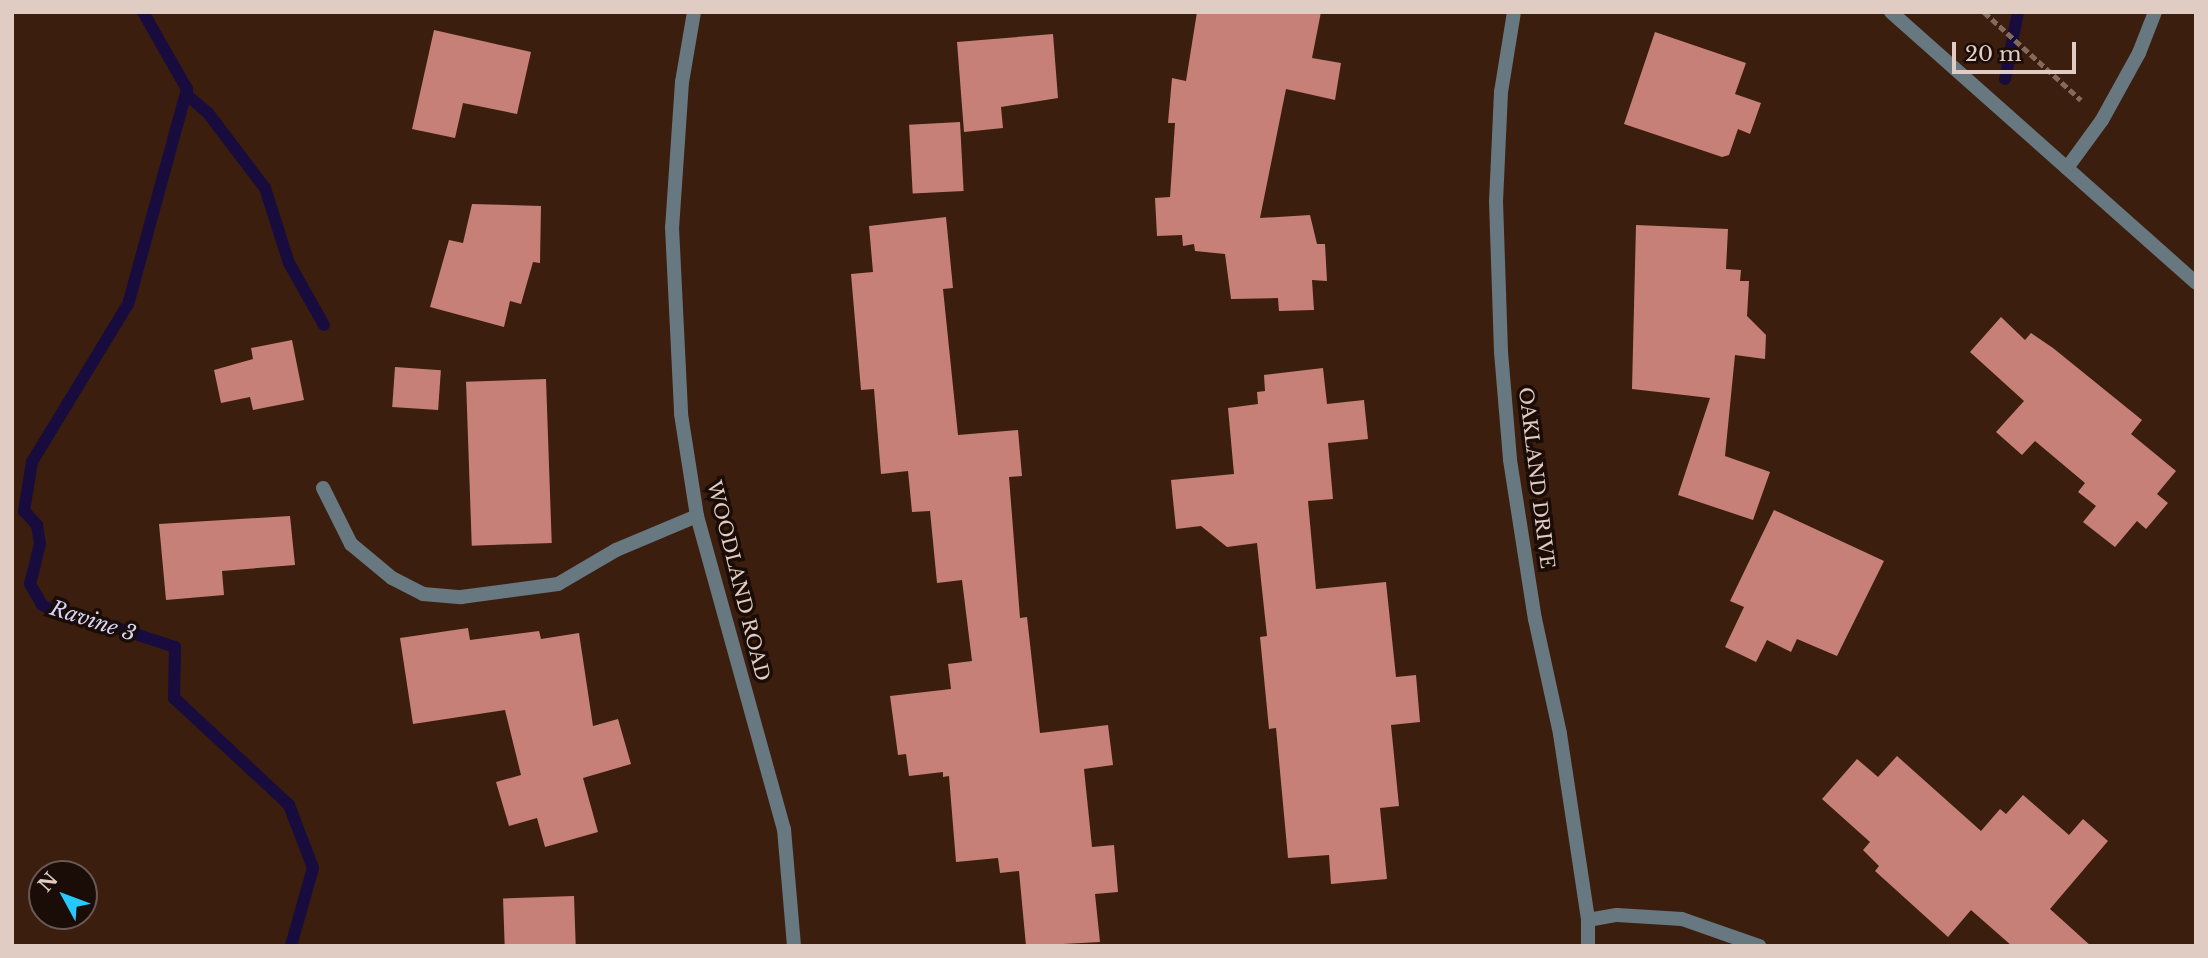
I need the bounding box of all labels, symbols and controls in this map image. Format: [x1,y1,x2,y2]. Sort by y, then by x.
scale bar [1956,28,2080,72]
text: 20 m [1965,41,2022,67]
street label: OAKLAND DRIVE [1514,386,1558,570]
street label: WOODLAND ROAD [702,479,774,683]
water label: Ravine 3 [47,595,139,647]
north arrow [28,860,98,930]
text: N [34,868,63,896]

